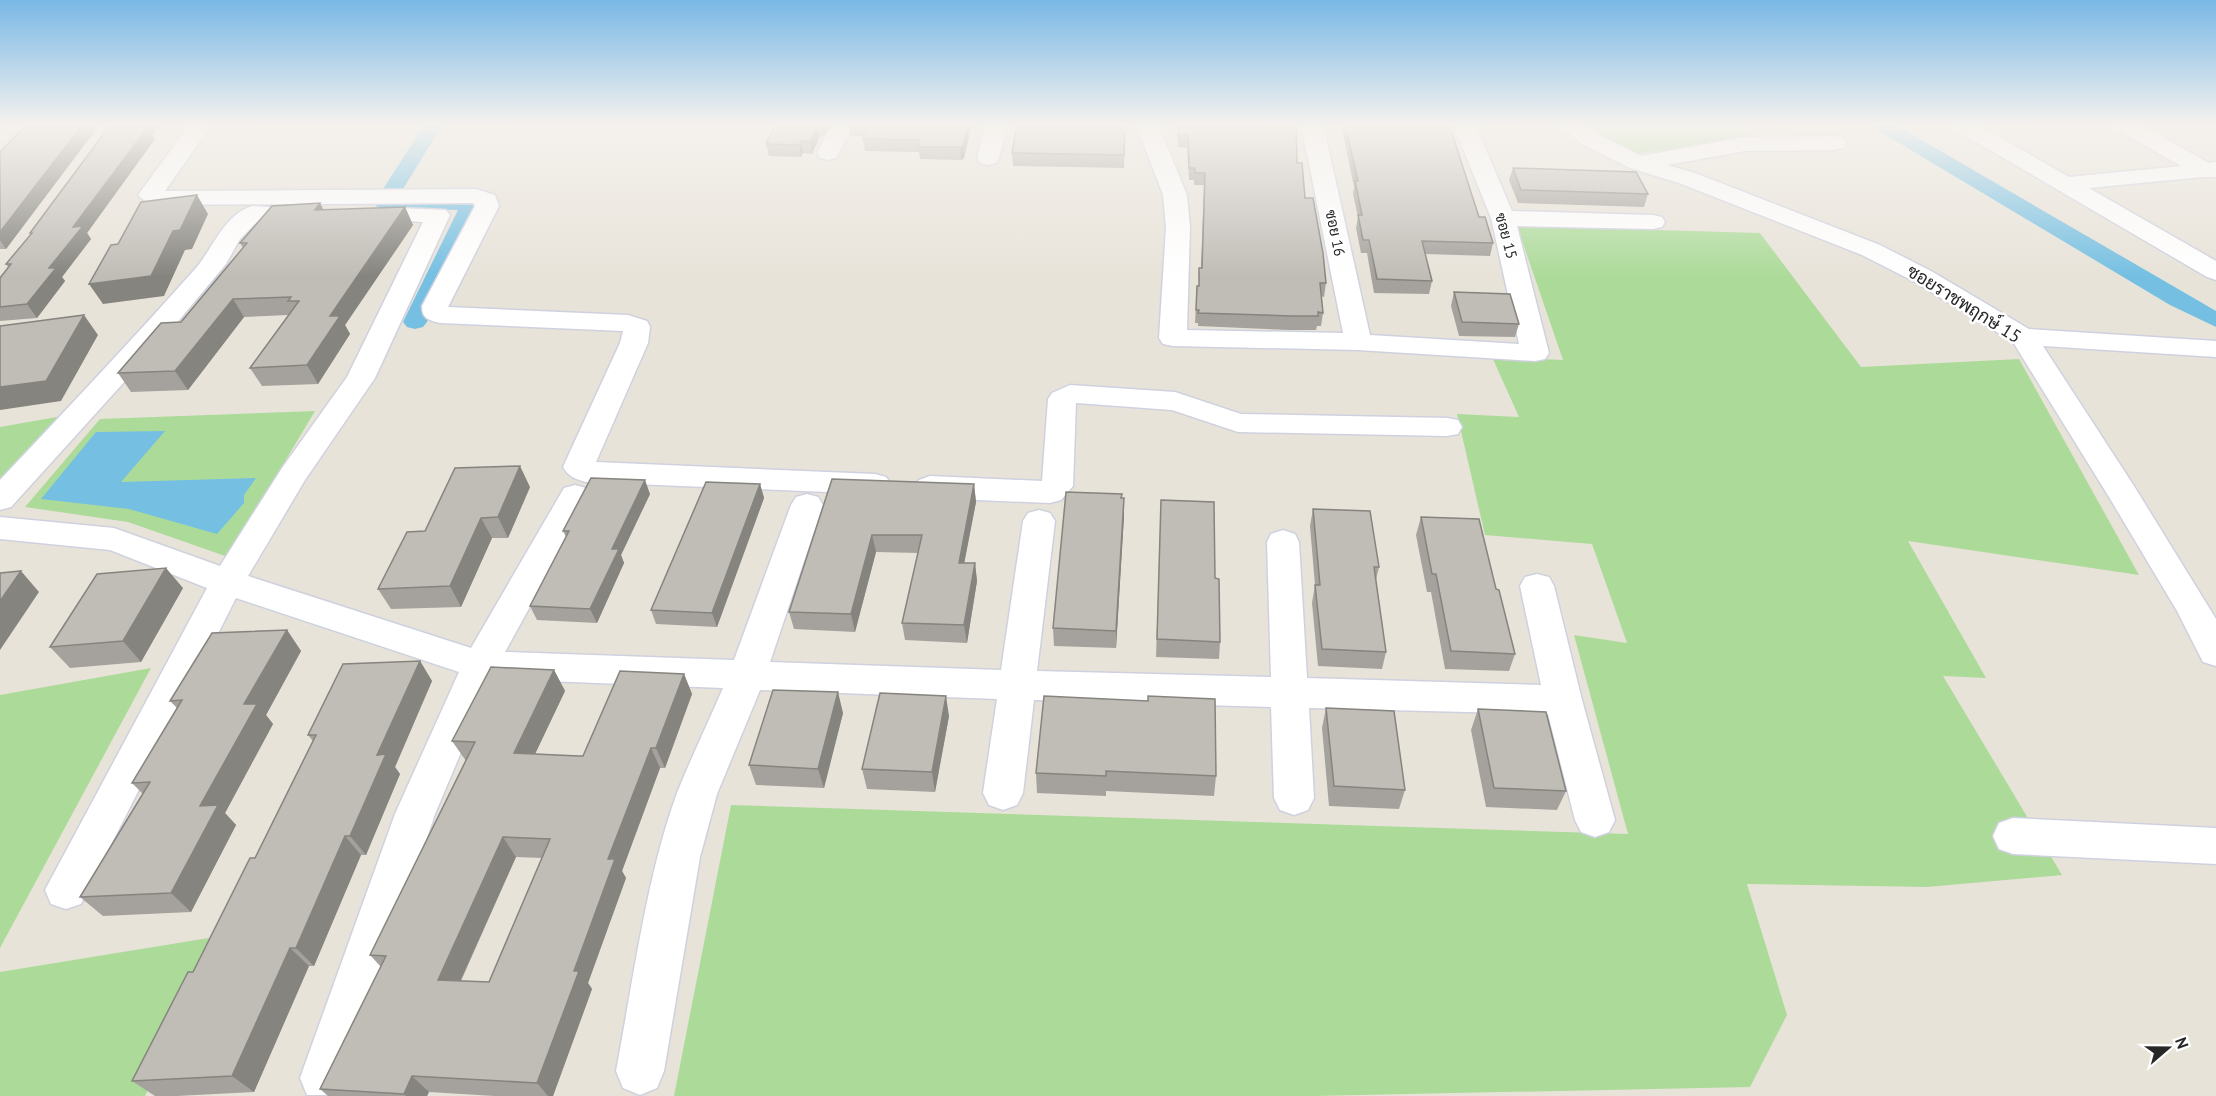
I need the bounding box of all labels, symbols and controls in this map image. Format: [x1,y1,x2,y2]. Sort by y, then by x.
street label: ซอย 16 [1321,208,1350,258]
street label: ซอย 15 [1491,211,1522,261]
street label: ซอยราชพฤกษ์ 15 [1903,258,2026,348]
north arrow [2138,1018,2198,1078]
text: N [2171,1035,2193,1051]

